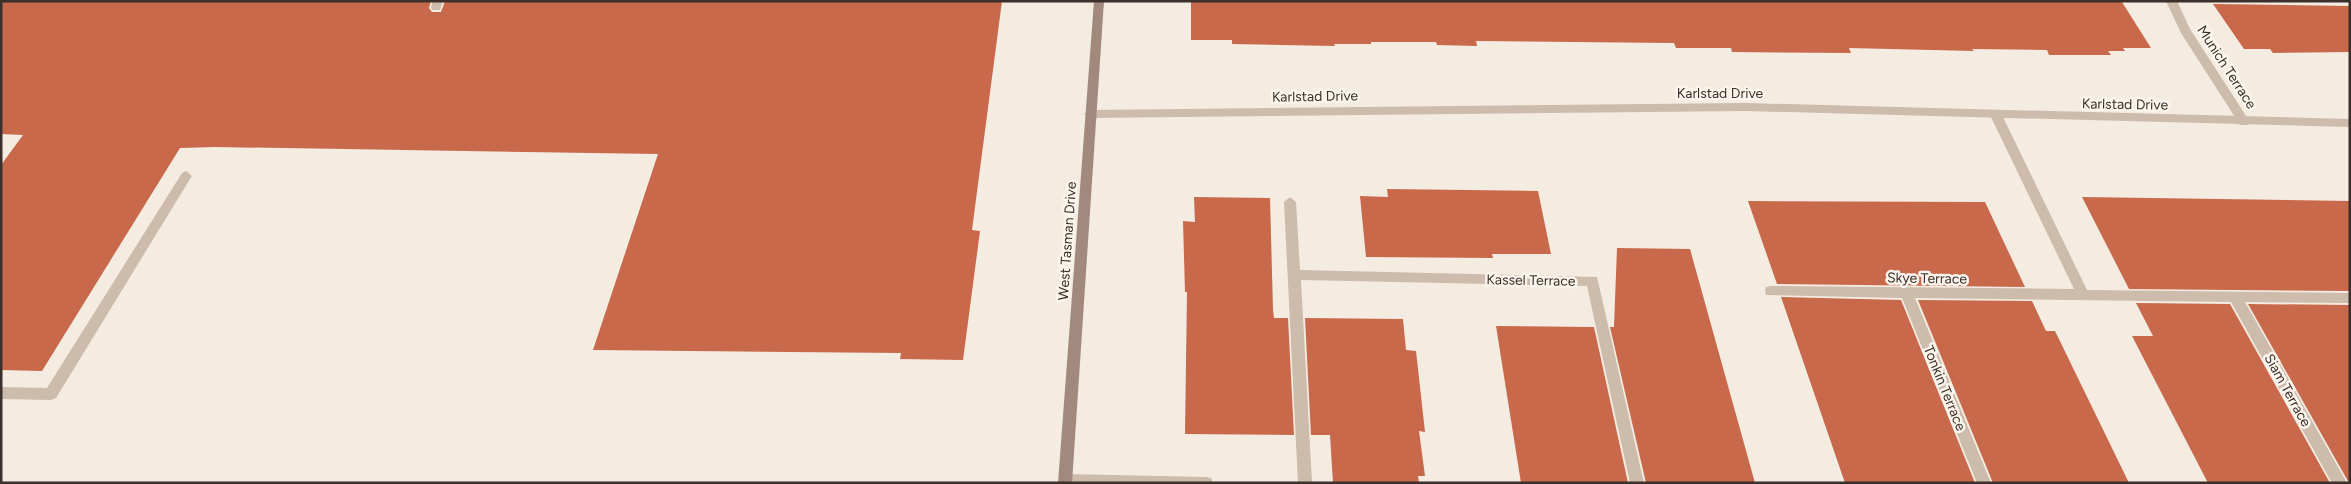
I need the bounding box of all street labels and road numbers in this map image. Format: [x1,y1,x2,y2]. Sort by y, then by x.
street label: Munich Terrace [2193,22,2260,112]
street label: Karlstad Drive [1677,85,1764,102]
street label: Karlstad Drive [1272,87,1359,106]
street label: Karlstad Drive [2082,95,2169,114]
street label: West Tasman Drive [1055,181,1080,301]
street label: Skye Terrace [1887,269,1967,288]
street label: Kassel Terrace [1486,271,1576,290]
street label: Tonkin Terrace [1920,343,1969,434]
street label: Siam Terrace [2261,351,2315,430]

